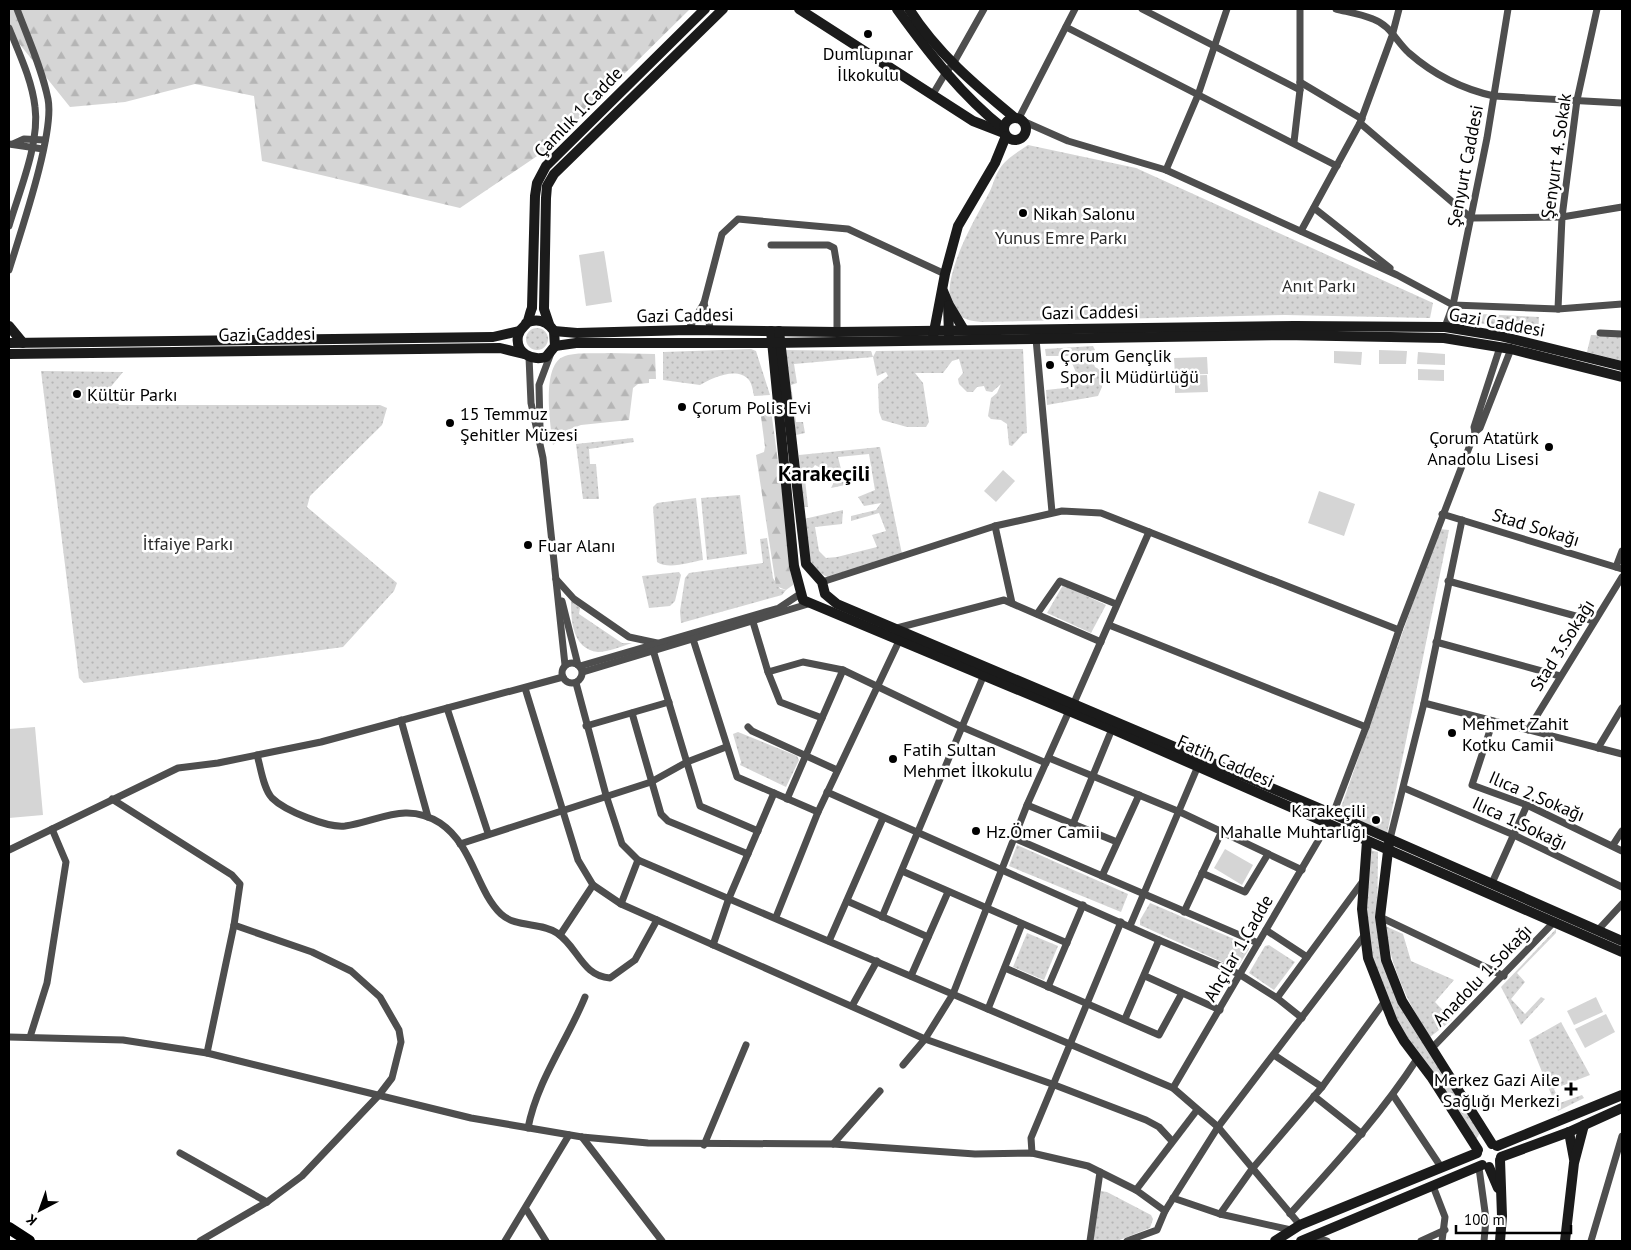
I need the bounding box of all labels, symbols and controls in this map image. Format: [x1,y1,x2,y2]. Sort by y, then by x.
marker: Dumlupınar İlkokulu [862,28,874,40]
place label: Dumlupınar İlkokulu [823,42,913,86]
street label: Çamlık 1.Cadde [529,62,627,162]
street label: Şenyurt 4. Sokak [1536,91,1576,220]
street label: Şenyurt Caddesi [1442,103,1488,229]
place label: Nikah Salonu [1033,202,1135,225]
marker: Nikah Salonu [1017,207,1029,219]
park label: Yunus Emre Parkı [995,226,1127,249]
park label: Anıt Parkı [1282,274,1356,297]
street label: Gazi Caddesi [1041,300,1139,324]
street label: Gazi Caddesi [1447,302,1547,342]
street label: Gazi Caddesi [636,303,734,327]
street label: Gazi Caddesi [218,322,316,346]
place label: Çorum Gençlik Spor İl Müdürlüğü [1060,344,1199,388]
marker: Çorum Gençlik Spor İl Müdürlüğü [1044,359,1056,371]
place label: Kültür Parkı [87,383,178,406]
marker: Kültür Parkı [71,388,83,400]
place label: Çorum Polis Evi [692,396,811,419]
marker: Çorum Polis Evi [676,401,688,413]
place label: 15 Temmuz Şehitler Müzesi [460,402,578,446]
marker: 15 Temmuz Şehitler Müzesi [444,417,456,429]
place label: Çorum Atatürk Anadolu Lisesi [1427,426,1539,470]
marker: Çorum Atatürk Anadolu Lisesi [1543,441,1555,453]
district label: Karakeçili [778,459,870,487]
street label: Stad Sokağı [1489,503,1583,551]
park label: İtfaiye Parkı [143,532,233,555]
place label: Fuar Alanı [538,534,616,557]
marker: Fuar Alanı [522,539,534,551]
street label: Stad 3.Sokağı [1525,595,1599,695]
place label: Mehmet Zahit Kotku Camii [1462,712,1569,756]
marker: Mehmet Zahit Kotku Camii [1446,727,1458,739]
street label: Fatih Caddesi [1174,729,1278,793]
place label: Fatih Sultan Mehmet İlkokulu [903,738,1033,782]
marker: Fatih Sultan Mehmet İlkokulu [887,753,899,765]
street label: Ilıca 2.Sokağı [1486,765,1588,827]
street label: Ilıca 1.Sokağı [1469,791,1571,855]
place label: Karakeçili Mahalle Muhtarlığı [1220,799,1366,843]
marker: Karakeçili Mahalle Muhtarlığı [1370,814,1382,826]
place label: Hz.Ömer Camii [986,820,1100,843]
marker: Hz.Ömer Camii [970,825,982,837]
street label: Ahçılar 1.Cadde [1198,890,1278,1006]
street label: Anadolu 1.Sokağı [1427,919,1537,1031]
place label: Merkez Gazi Aile Sağlığı Merkezi [1434,1068,1560,1112]
marker: Merkez Gazi Aile Sağlığı Merkezi [1564,1082,1578,1096]
north arrow [15,1185,65,1235]
scale bar [1456,1202,1571,1234]
text: K [22,1210,41,1229]
text: 100 m [1464,1210,1505,1229]

